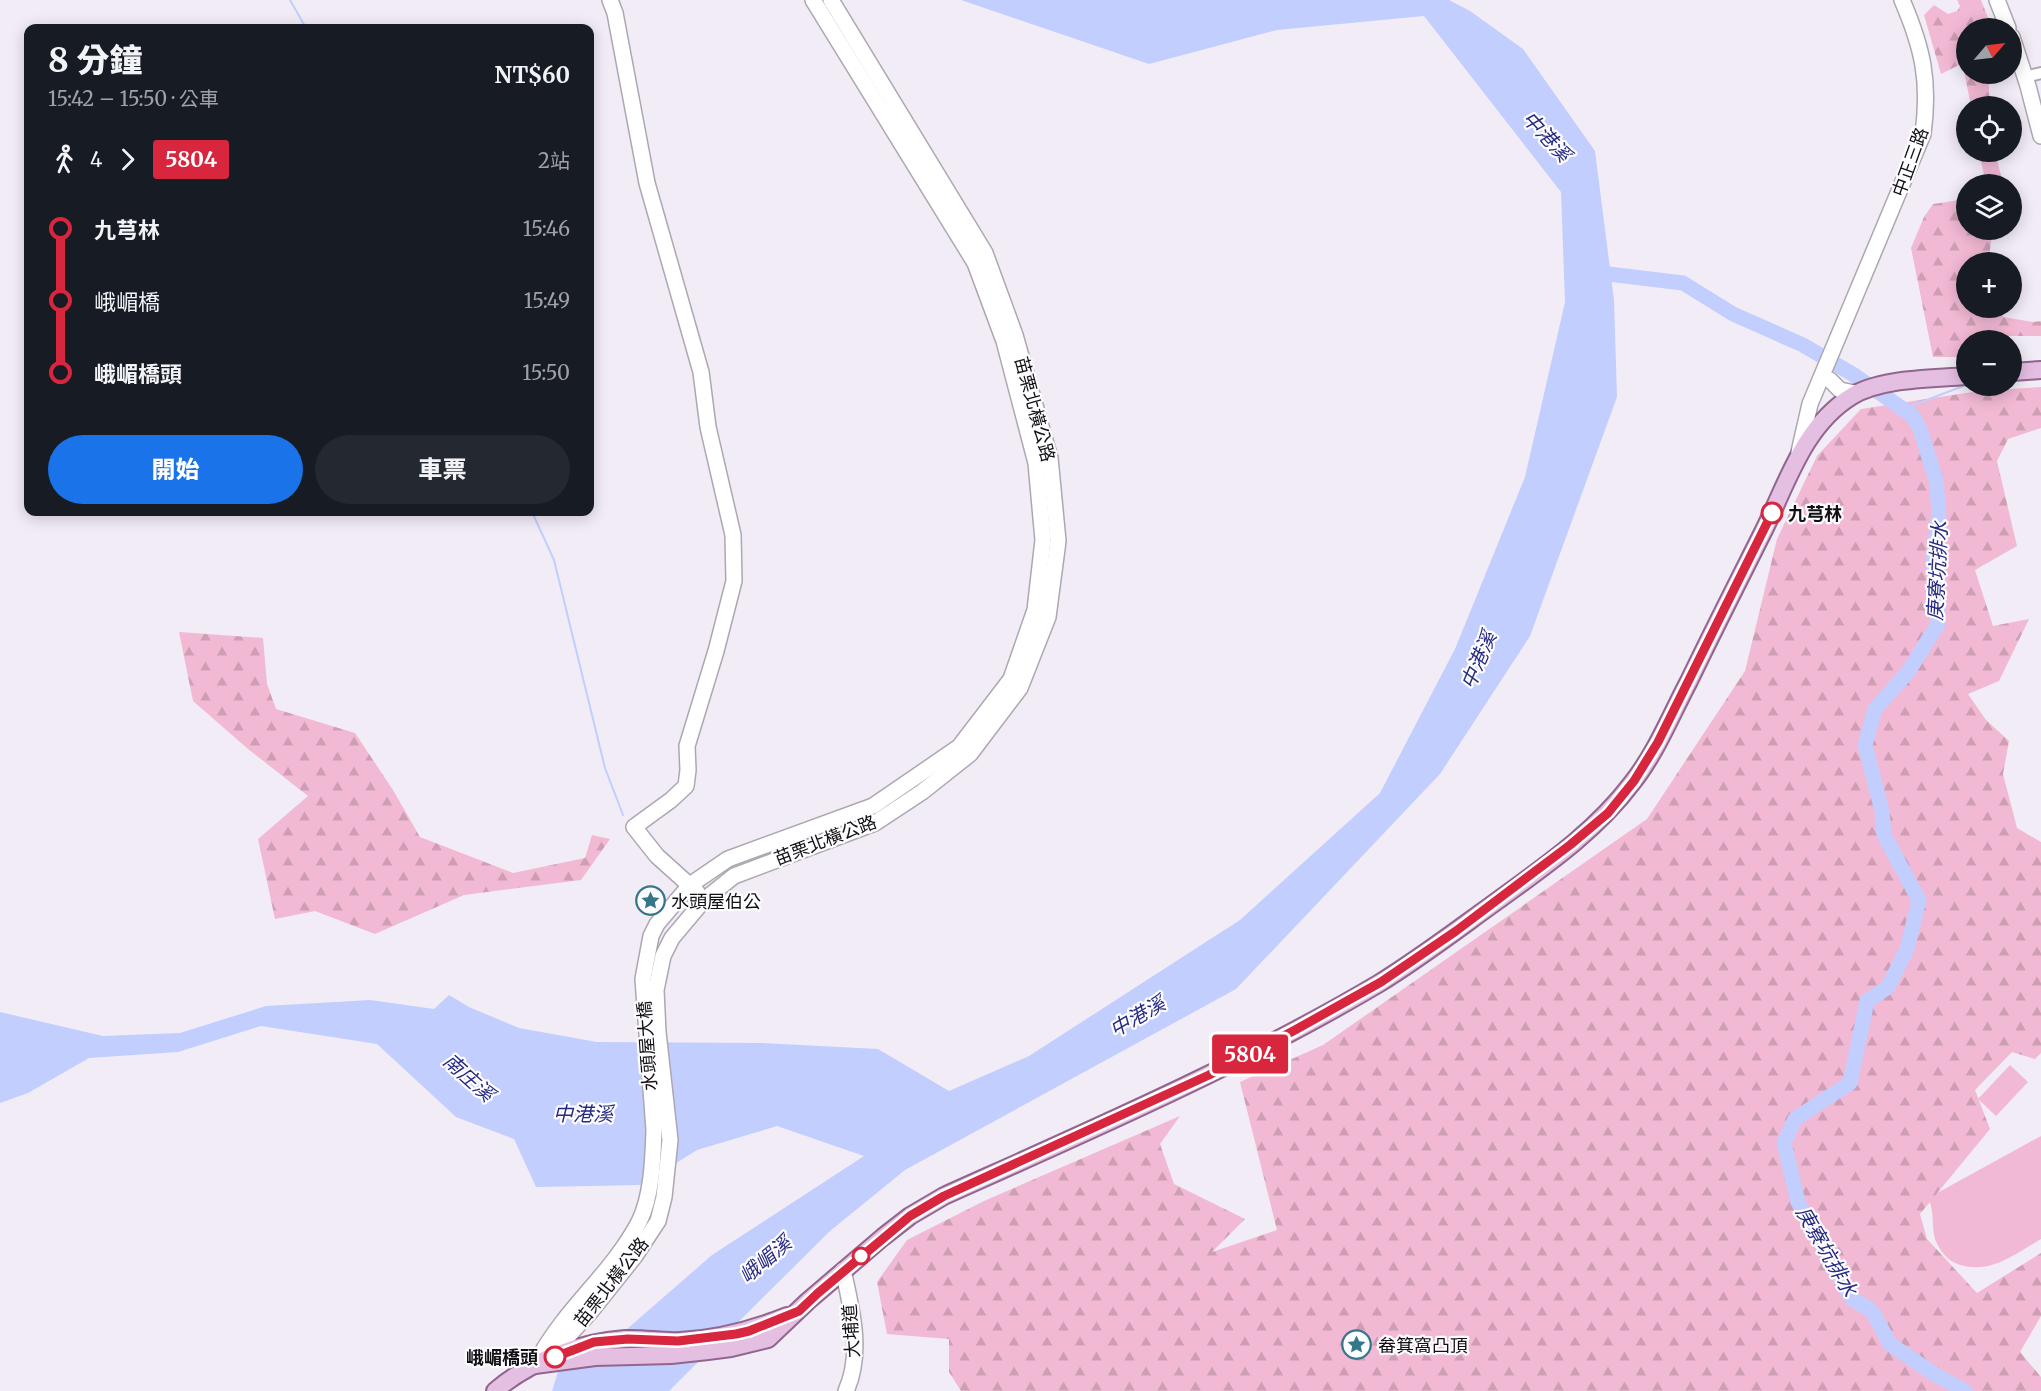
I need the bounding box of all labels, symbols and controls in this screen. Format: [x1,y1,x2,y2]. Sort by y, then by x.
north arrow [1956,18,2022,84]
map controls [1956,18,2022,396]
text: 8 分鐘 [48,40,143,81]
text: NT$60 [494,61,570,89]
text: 15:42 – 15:50 · 公車 [48,86,219,111]
button: locate [1956,96,2022,162]
water label: 中港溪 [1517,106,1579,169]
street label: 中正三路 [1887,124,1933,200]
icon: walk [48,143,81,176]
icon: forward [111,143,144,176]
text: 5804 [165,146,217,173]
text: 4 [90,147,102,172]
text: 2站 [538,148,570,173]
button: layers [1956,174,2022,240]
text: 九芎林 [94,216,160,244]
text: 15:46 [523,216,570,241]
button: + [1956,252,2022,318]
text: 峨嵋橋 [94,288,160,316]
text: 15:49 [524,288,570,313]
button: − [1956,330,2022,396]
street label: 苗栗北橫公路 [1010,354,1060,464]
text: 峨嵋橋頭 [94,360,182,388]
text: 15:50 [522,360,570,385]
button: 開始 [48,435,303,504]
button: 車票 [315,435,570,504]
marker: 九芎林 [1761,502,1783,524]
place label: 九芎林 [1788,502,1842,525]
water label: 庚寮坑排水 [1922,519,1952,622]
water label: 中港溪 [1455,625,1502,692]
street label: 苗栗北橫公路 [770,810,880,870]
place icon: 水頭屋伯公 [634,885,666,917]
place label: 水頭屋伯公 [671,890,761,913]
water label: 中港溪 [1105,989,1172,1042]
street label: 水頭屋大橋 [632,1000,662,1092]
line badge: 5804 [1208,1034,1292,1074]
text: 5804 [1224,1041,1276,1068]
water label: 南庄溪 [438,1048,502,1108]
water label: 中港溪 [553,1101,616,1126]
water label: 庚寮坑排水 [1791,1201,1863,1301]
water label: 峨嵋溪 [734,1228,798,1288]
street label: 苗栗北橫公路 [569,1232,653,1332]
unlabelled marker [852,1247,870,1265]
street label: 大埔道 [838,1303,864,1359]
place icon: 畚箕窩凸頂 [1341,1329,1373,1361]
place label: 畚箕窩凸頂 [1378,1334,1468,1357]
place label: 峨嵋橋頭 [466,1346,538,1369]
marker: 峨嵋橋頭 [544,1346,566,1368]

